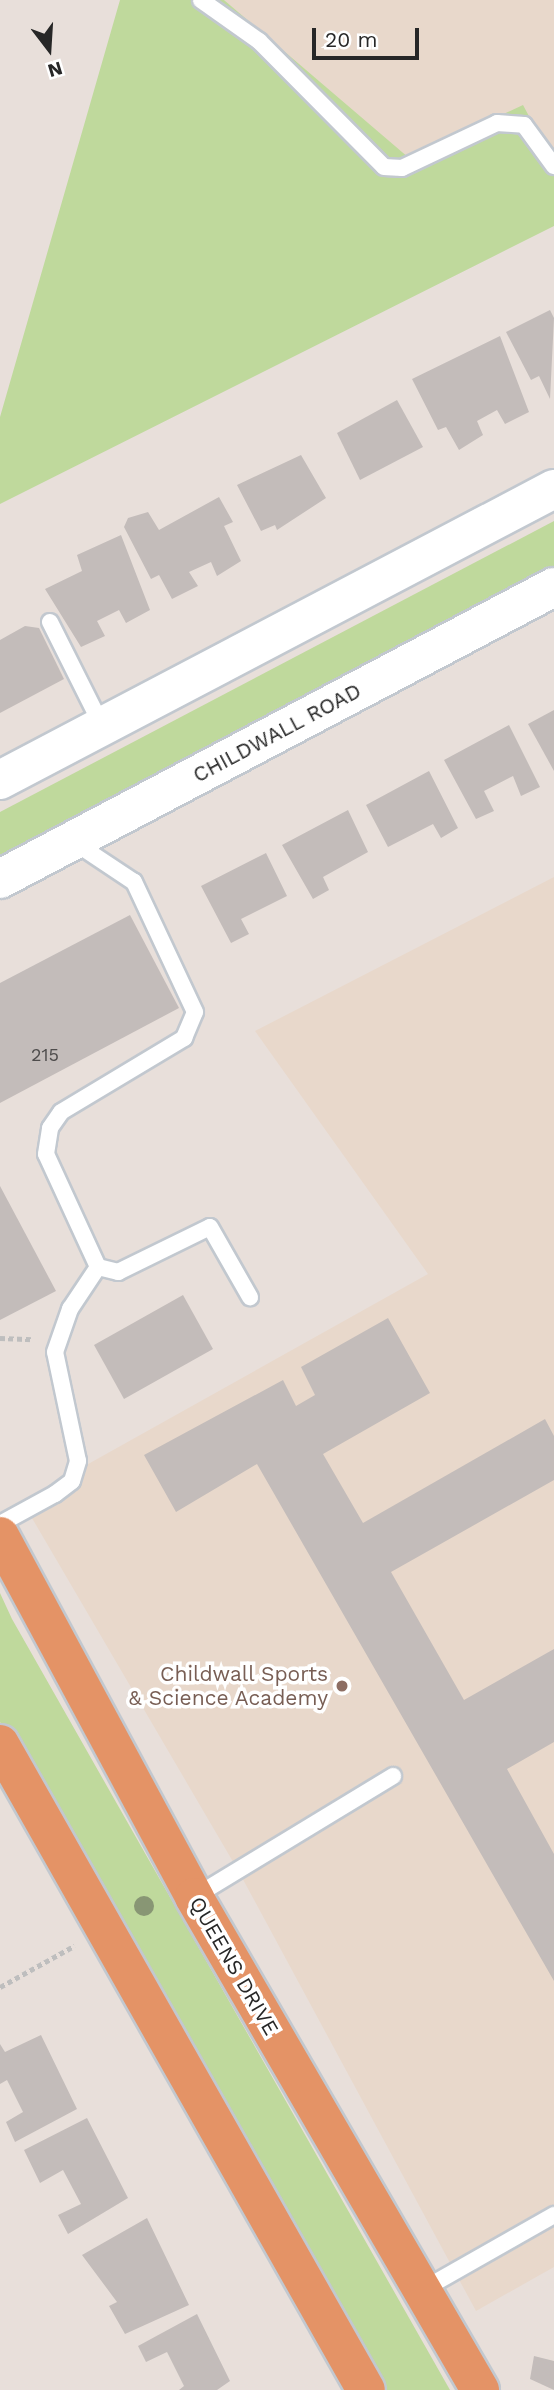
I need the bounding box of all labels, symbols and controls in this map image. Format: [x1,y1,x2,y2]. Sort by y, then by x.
north arrow [14,14,84,84]
scale bar [316,14,423,58]
text: 20 m [325,27,377,52]
text: N [45,57,65,83]
street label: CHILDWALL ROAD [188,678,366,788]
house number: 215 [31,1044,59,1066]
place label: Childwall Sports & Science Academy [128,1661,328,1711]
marker: Childwall Sports & Science Academy [334,1678,350,1694]
street label: QUEENS DRIVE [184,1892,284,2040]

